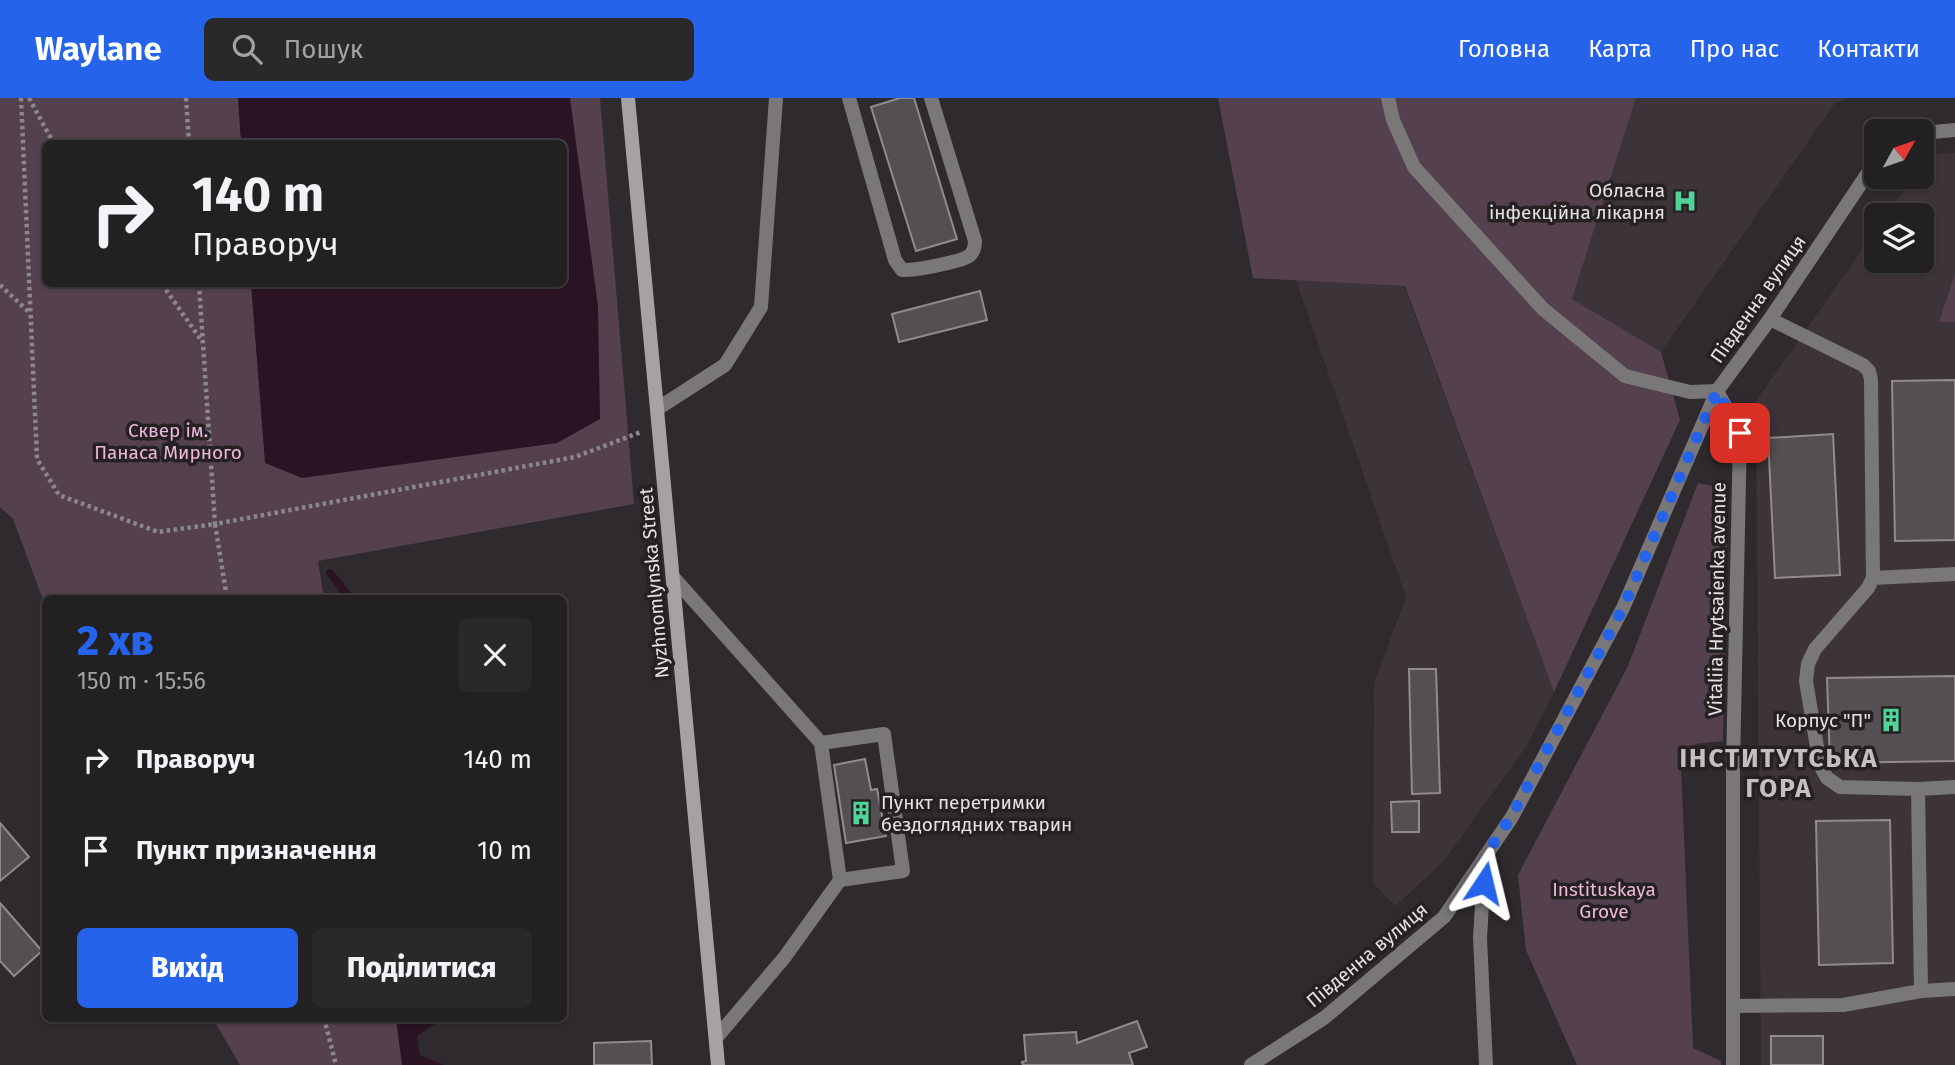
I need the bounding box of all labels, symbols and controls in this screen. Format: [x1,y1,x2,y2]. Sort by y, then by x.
search box [204,18,694,81]
text: Waylane [35,29,162,69]
icon: search [228,30,266,68]
text: Пошук [284,34,363,65]
text: Головна [1458,35,1550,63]
text: Карта [1588,35,1652,63]
text: Про нас [1690,35,1779,63]
text: Контакти [1817,35,1920,63]
north arrow [1864,119,1934,189]
map controls [1864,119,1934,273]
text: 140 m [192,165,324,224]
icon: right [77,168,168,259]
place label: Обласна інфекційна лікарня [1489,179,1665,224]
hospital icon: Обласна інфекційна лікарня [1671,187,1699,215]
button: layers [1864,203,1934,273]
text: Праворуч [192,225,339,263]
street label: Південна вулиця [1705,231,1811,367]
pin [1710,403,1770,463]
icon: arrive [1721,414,1759,452]
park label: Сквер ім. Панаса Мирного [94,419,242,464]
street label: Vitaliia Hrytsaienka avenue [1703,482,1731,716]
street label: Nyzhnomlynska Street [634,487,674,679]
text: 2 хв [77,616,154,666]
button: close [458,618,532,692]
text: 150 m · 15:56 [77,667,206,695]
building icon: Корпус "П" [1877,706,1905,734]
place label: Корпус "П" [1775,709,1871,732]
icon: right [77,741,115,779]
district label: ІНСТИТУТСЬКА ГОРА [1679,743,1879,804]
text: Праворуч [136,744,255,775]
text: 140 m [463,744,532,775]
place label: Пункт перетримки бездоглядних тварин [881,791,1072,836]
building icon: Пункт перетримки бездоглядних тварин [847,799,875,827]
icon: arrive [77,832,115,870]
text: Пункт призначення [136,835,377,866]
text: 10 m [477,835,532,866]
position arrow [1447,846,1521,920]
park label: Іnstituskaya Grove [1552,878,1656,923]
street label: Південна вулиця [1302,898,1432,1012]
button: Вихід [77,928,298,1008]
button: Поділитися [312,928,532,1008]

